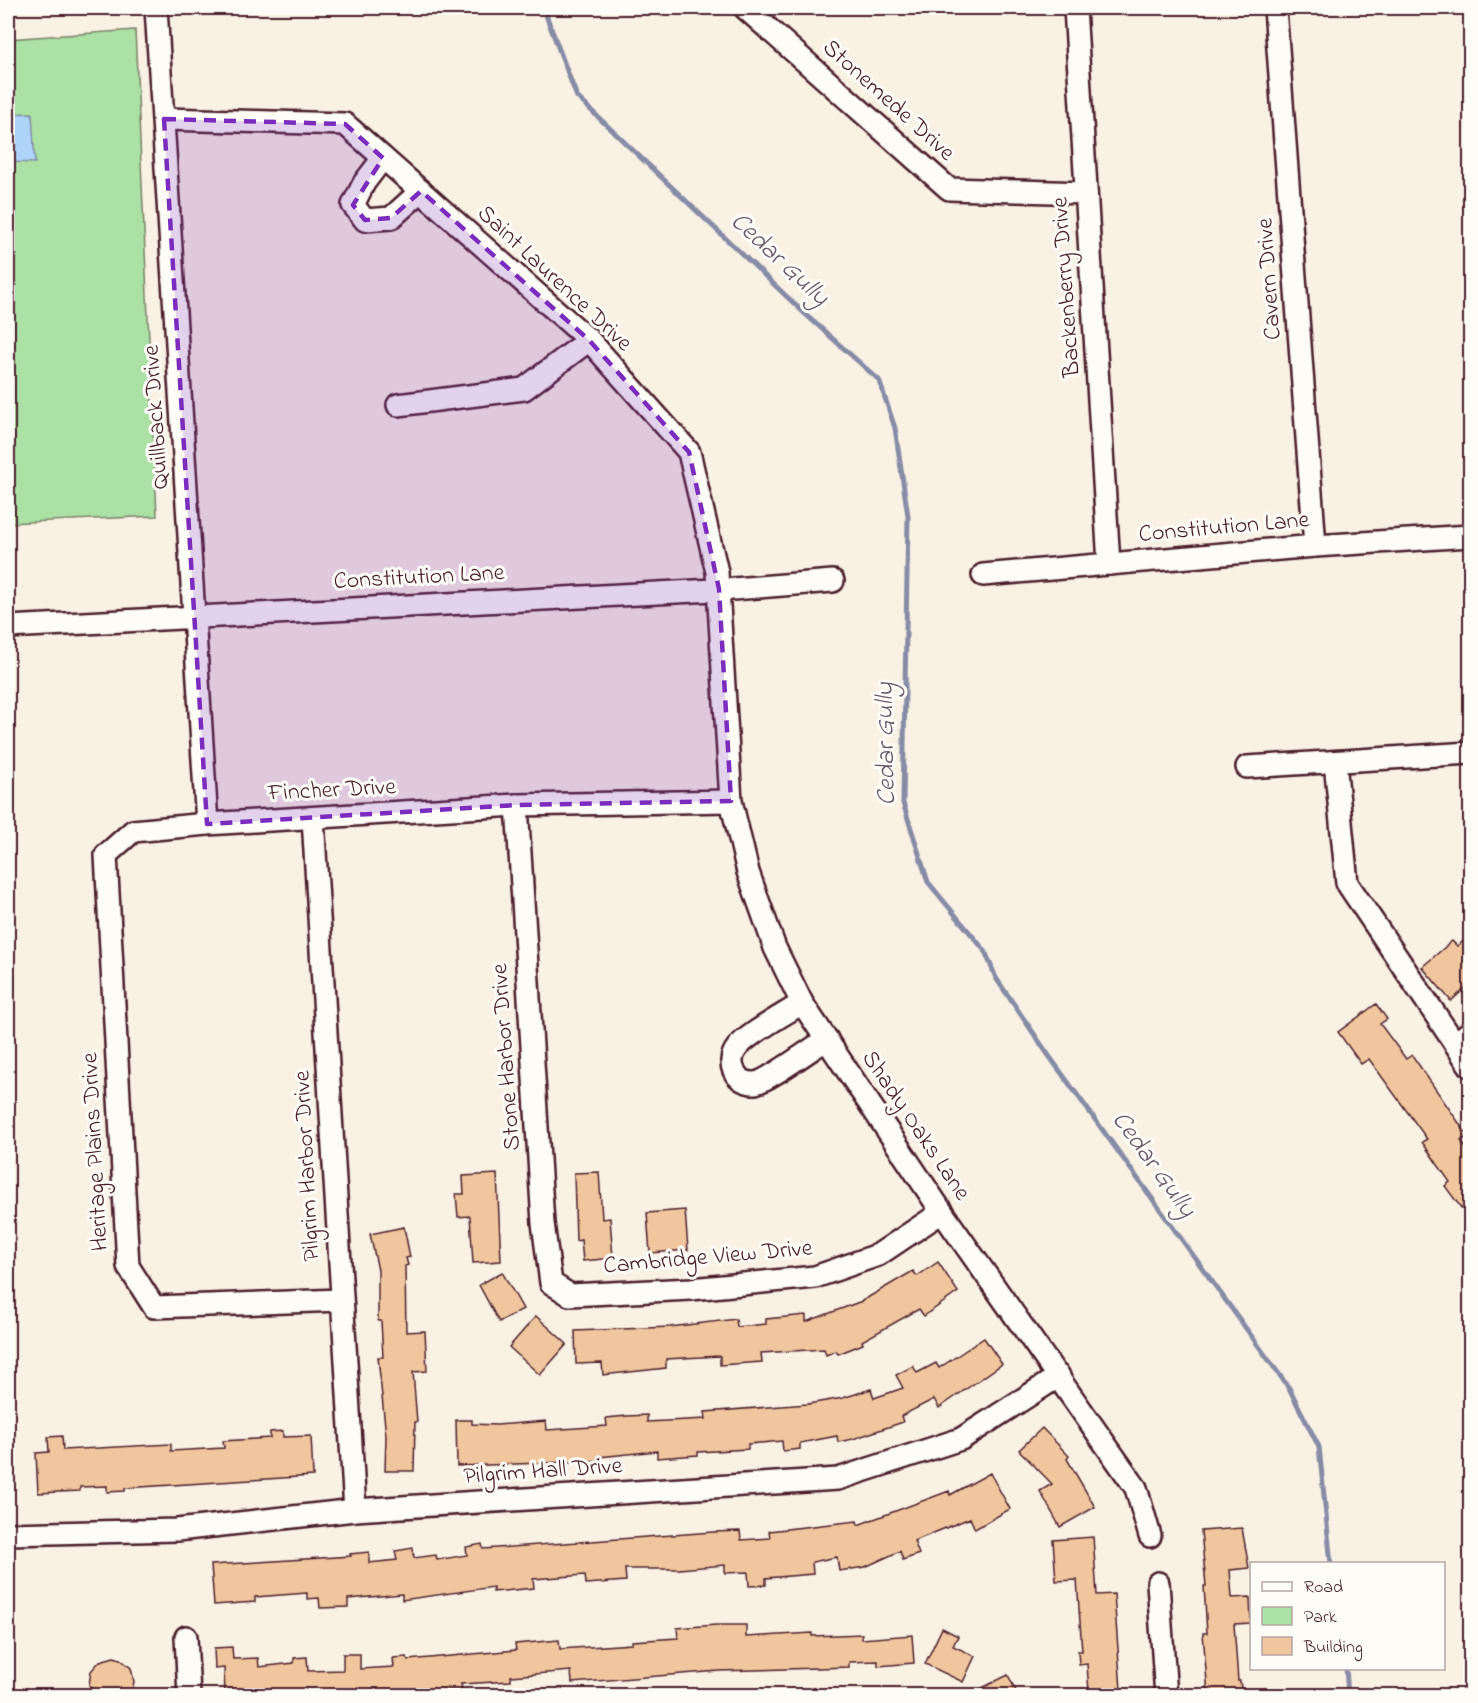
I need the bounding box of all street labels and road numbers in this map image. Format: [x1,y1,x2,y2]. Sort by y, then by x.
street label: Stonemede Drive [814,32,962,170]
street label: Backenberry Drive [1043,195,1092,379]
street label: Saint Laurence Drive [468,197,640,361]
street label: Cavern Drive [1248,217,1292,341]
street label: Quillback Drive [134,344,179,490]
street label: Constitution Lane [1137,503,1311,553]
street label: Constitution Lane [333,556,506,600]
street label: Fincher Drive [266,770,397,812]
street label: Stone Harbor Drive [483,962,531,1152]
street label: Shady Oaks Lane [851,1044,978,1209]
street label: Heritage Plains Drive [73,1051,119,1252]
street label: Pilgrim Harbor Drive [286,1069,330,1262]
street label: Cambridge View Drive [602,1231,814,1285]
street label: Pilgrim Hall Drive [462,1449,624,1495]

